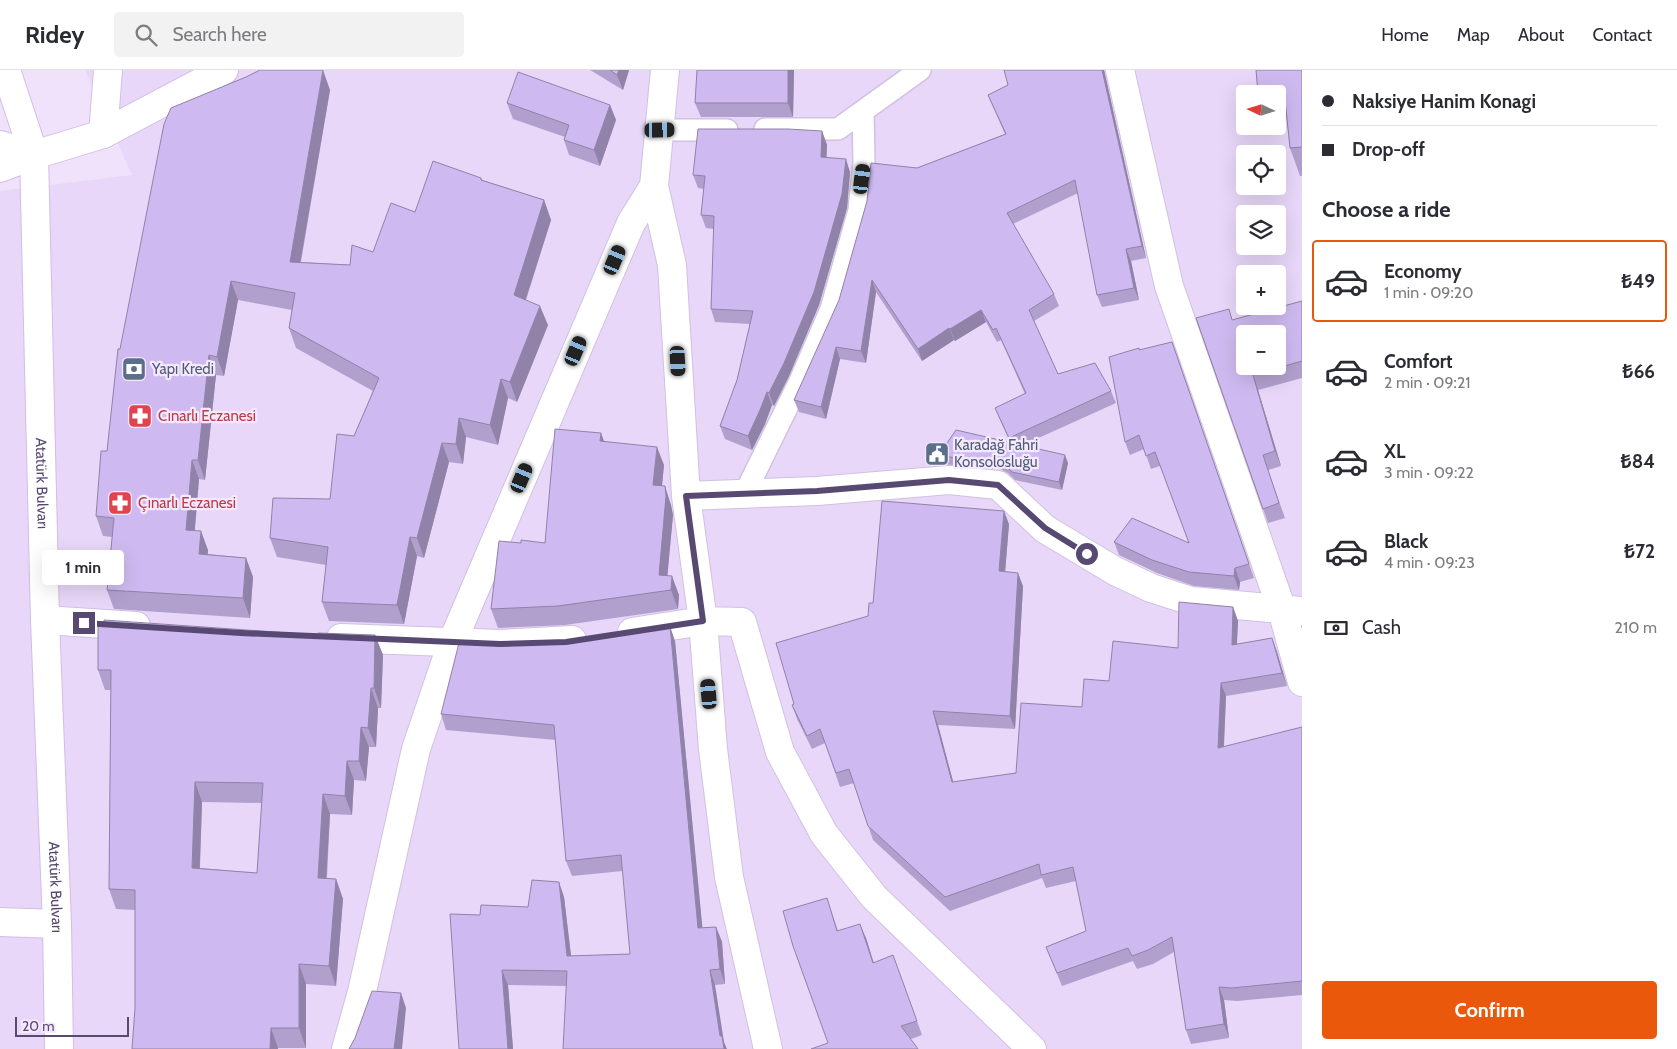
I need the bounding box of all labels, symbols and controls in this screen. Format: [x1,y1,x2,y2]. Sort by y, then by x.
search box [114,12,464,57]
text: Ridey [25,20,84,49]
icon: search [132,21,160,49]
text: Search here [172,23,267,46]
text: Home [1381,24,1429,46]
text: Map [1457,24,1490,46]
text: About [1518,24,1564,46]
text: Contact [1592,24,1652,46]
north arrow [1236,85,1286,135]
map controls [1236,85,1286,375]
text: Naksiye Hanim Konagi [1352,90,1536,113]
car [644,122,675,138]
text: Drop-off [1352,138,1425,161]
button: locate [1236,145,1286,195]
car [852,163,871,195]
text: Choose a ride [1322,196,1451,223]
button: layers [1236,205,1286,255]
car [602,243,627,277]
icon: car [1324,259,1369,304]
text: Economy [1384,260,1462,283]
button: + [1236,265,1286,315]
text: ₺49 [1621,270,1655,293]
text: 1 min · 09:20 [1384,283,1473,302]
button: − [1236,325,1286,375]
car [563,334,588,368]
car [669,346,686,376]
icon: car [1324,349,1369,394]
text: Comfort [1384,350,1453,373]
bank icon: Yapı Kredi [121,356,147,382]
place label: Yapı Kredi [151,360,214,378]
text: ₺66 [1622,360,1655,383]
text: 2 min · 09:21 [1384,373,1471,392]
pharmacy icon: Cınarlı Eczanesi [127,403,153,429]
place label: Cınarlı Eczanesi [158,407,256,425]
place label: Karadağ Fahri Konsolosluğu [954,436,1038,471]
street label: Atatürk Bulvarı [32,438,52,529]
icon: car [1324,439,1369,484]
text: XL [1384,440,1405,463]
public building icon: Karadağ Fahri Konsolosluğu [924,441,950,467]
text: ₺84 [1620,450,1655,473]
car [509,461,534,495]
text: 3 min · 09:22 [1384,463,1474,482]
pharmacy icon: Çınarlı Eczanesi [107,490,133,516]
place label: Çınarlı Eczanesi [138,494,236,512]
icon: car [1324,529,1369,574]
text: Black [1384,530,1428,553]
text: ₺72 [1624,540,1655,563]
route start [1076,543,1098,565]
callout: 1 min [43,550,125,586]
text: 4 min · 09:23 [1384,553,1475,572]
text: 1 min [65,558,101,577]
route end [73,612,95,634]
icon: cash [1322,614,1350,642]
text: Cash [1362,616,1401,639]
text: 210 m [1615,618,1657,637]
car [700,678,717,710]
street label: Atatürk Bulvarı [45,841,66,933]
button: Confirm [1322,981,1657,1039]
scale bar [15,1014,129,1037]
text: 20 m [22,1017,55,1035]

